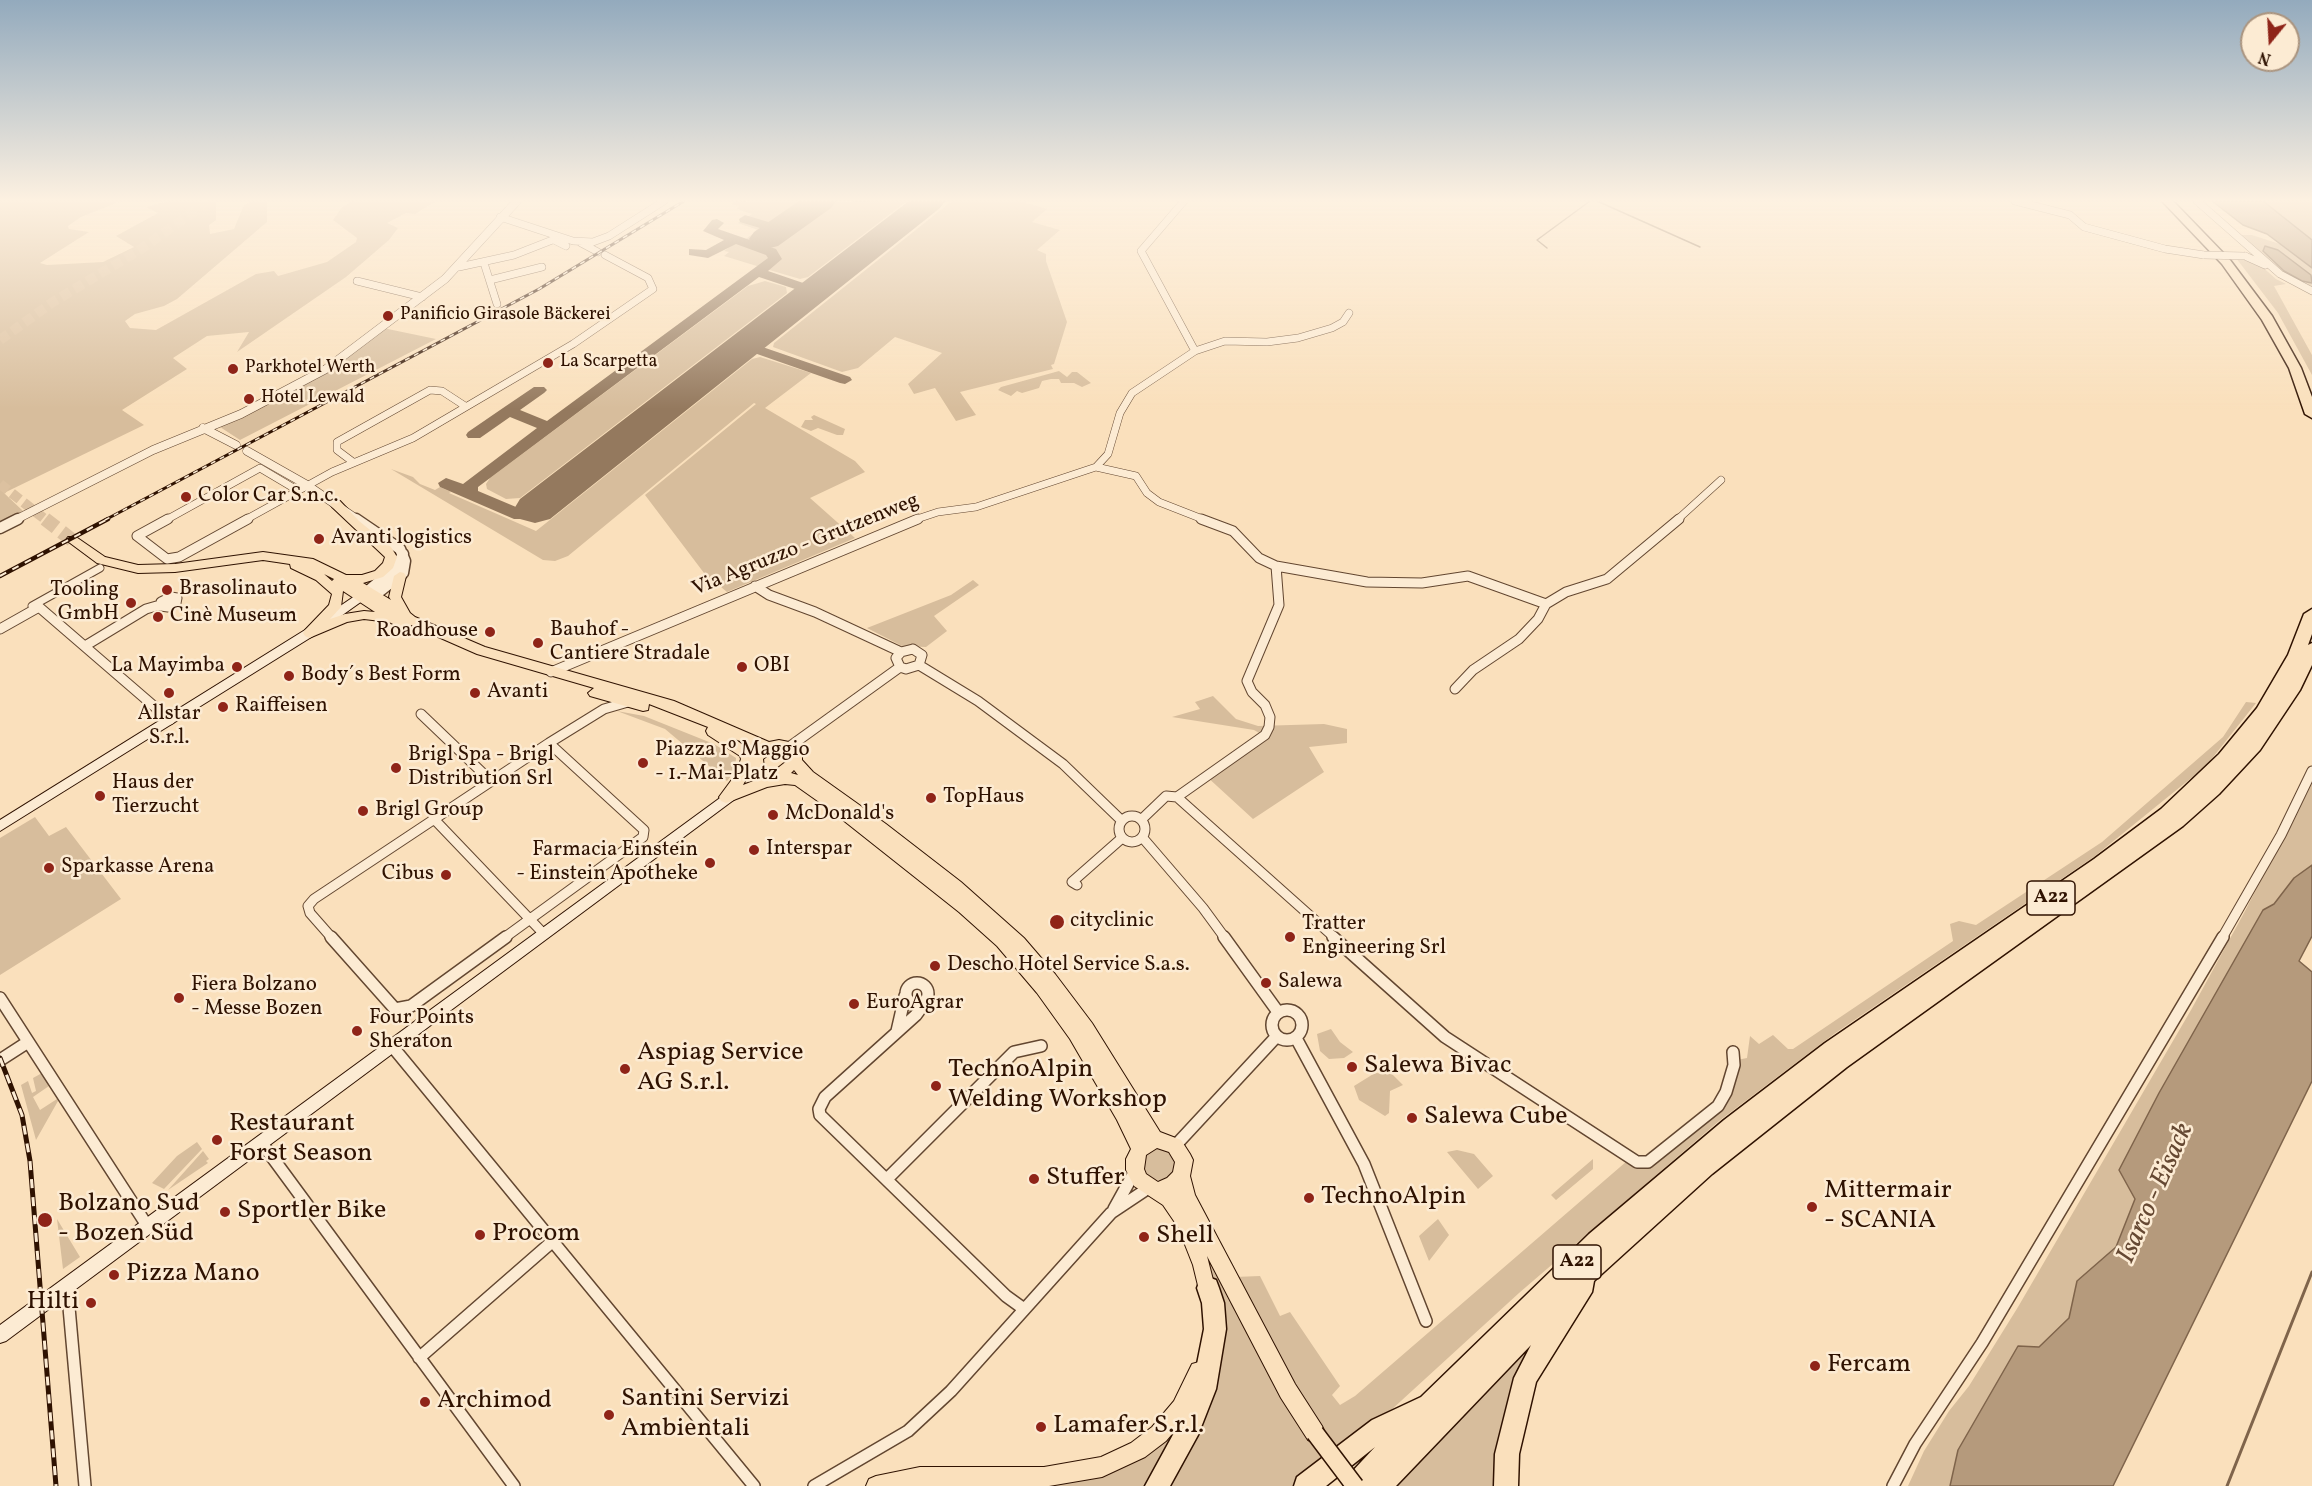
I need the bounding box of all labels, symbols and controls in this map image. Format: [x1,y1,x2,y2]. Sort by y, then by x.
north arrow [2240,12,2300,72]
text: N [2256,45,2274,69]
place label: Panificio Girasole Bäckerei [400,305,611,327]
marker: Panificio Girasole Bäckerei [381,309,395,323]
place label: La Scarpetta [560,352,657,374]
marker: La Scarpetta [541,356,555,370]
place label: Parkhotel Werth [245,358,375,380]
marker: Parkhotel Werth [226,362,240,376]
place label: Hotel Lewald [261,388,365,410]
marker: Hotel Lewald [242,392,256,406]
place label: Color Car S.n.c. [198,484,338,510]
street label: Via Agruzzo - Grutzenweg [689,489,923,603]
marker: Color Car S.n.c. [179,490,193,504]
place label: Avanti logistics [331,526,472,552]
marker: Avanti logistics [312,532,326,546]
place label: Brasolinauto [179,577,297,603]
place label: Tooling GmbH [50,578,119,628]
marker: Brasolinauto [160,583,174,597]
marker: Tooling GmbH [124,596,138,610]
place label: Cinè Museum [170,604,297,630]
marker: Cinè Museum [151,610,165,624]
place label: Bauhof - Cantiere Stradale [550,618,710,668]
place label: Roadhouse [376,619,478,645]
marker: Roadhouse [483,625,497,639]
marker: Bauhof - Cantiere Stradale [531,636,545,650]
place label: La Mayimba [111,654,225,680]
place label: OBI [754,654,790,680]
marker: La Mayimba [230,660,244,674]
marker: OBI [735,660,749,674]
place label: Body´s Best Form [301,663,461,689]
marker: Body´s Best Form [282,669,296,683]
place label: Avanti [487,680,548,706]
marker: Allstar S.r.l. [162,686,176,700]
marker: Avanti [468,686,482,700]
place label: Raiffeisen [235,694,328,720]
marker: Raiffeisen [216,700,230,714]
place label: Allstar S.r.l. [138,702,200,752]
place label: Piazza 1º Maggio - 1.-Mai-Platz [655,738,810,788]
place label: Brigl Spa - Brigl Distribution Srl [408,743,554,793]
marker: Piazza 1º Maggio - 1.-Mai-Platz [636,756,650,770]
marker: Brigl Spa - Brigl Distribution Srl [389,761,403,775]
place label: Haus der Tierzucht [112,771,199,821]
place label: TopHaus [943,785,1024,811]
marker: Haus der Tierzucht [93,789,107,803]
marker: TopHaus [924,791,938,805]
place label: Brigl Group [375,798,484,824]
place label: McDonald's [785,802,894,828]
marker: Brigl Group [356,804,370,818]
marker: McDonald's [766,808,780,822]
place label: Interspar [766,837,852,863]
place label: Farmacia Einstein - Einstein Apotheke [516,838,698,888]
marker: Interspar [747,843,761,857]
place label: Sparkasse Arena [61,855,214,881]
marker: Farmacia Einstein - Einstein Apotheke [703,856,717,870]
marker: Sparkasse Arena [42,861,56,875]
place label: Cibus [382,862,434,888]
marker: Cibus [439,868,453,882]
road number: A22 [2027,881,2075,915]
place label: cityclinic [1070,909,1154,935]
place label: Tratter Engineering Srl [1302,912,1446,962]
marker: cityclinic [1048,913,1066,931]
marker: Tratter Engineering Srl [1283,930,1297,944]
place label: Descho Hotel Service S.a.s. [947,953,1190,979]
marker: Descho Hotel Service S.a.s. [928,959,942,973]
place label: Salewa [1278,970,1343,996]
place label: Fiera Bolzano - Messe Bozen [191,973,322,1023]
marker: Salewa [1259,976,1273,990]
marker: Fiera Bolzano - Messe Bozen [172,991,186,1005]
place label: EuroAgrar [866,991,964,1017]
marker: EuroAgrar [847,997,861,1011]
place label: Four Points Sheraton [369,1006,474,1056]
marker: Four Points Sheraton [350,1024,364,1038]
place label: Aspiag Service AG S.r.l. [637,1038,804,1100]
place label: Salewa Bivac [1364,1051,1512,1083]
place label: TechnoAlpin Welding Workshop [948,1055,1167,1116]
marker: Salewa Bivac [1345,1060,1359,1074]
marker: Aspiag Service AG S.r.l. [618,1062,632,1076]
marker: TechnoAlpin Welding Workshop [929,1079,943,1093]
place label: Salewa Cube [1424,1102,1568,1134]
place label: Restaurant Forst Season [229,1109,373,1170]
marker: Salewa Cube [1405,1111,1419,1125]
water label: Isarco - Eisack [2112,1119,2202,1269]
marker: Restaurant Forst Season [210,1133,224,1147]
place label: Stuffer [1046,1163,1125,1195]
marker: Stuffer [1027,1172,1041,1186]
place label: Mittermair - SCANIA [1824,1176,1952,1238]
place label: TechnoAlpin [1321,1182,1466,1214]
place label: Bolzano Sud - Bozen Süd [58,1189,200,1250]
marker: TechnoAlpin [1302,1191,1316,1205]
place label: Sportler Bike [237,1196,386,1228]
marker: Mittermair - SCANIA [1805,1200,1819,1214]
marker: Sportler Bike [218,1205,232,1219]
marker: Bolzano Sud - Bozen Süd [36,1211,54,1229]
place label: Procom [492,1219,580,1251]
place label: Shell [1156,1221,1214,1253]
marker: Procom [473,1228,487,1242]
marker: Shell [1137,1230,1151,1244]
road number: A22 [1553,1245,1601,1279]
place label: Pizza Mano [126,1259,260,1291]
marker: Pizza Mano [107,1268,121,1282]
place label: Hilti [27,1287,79,1319]
marker: Hilti [84,1296,98,1310]
place label: Fercam [1827,1350,1911,1382]
marker: Fercam [1808,1359,1822,1373]
place label: Santini Servizi Ambientali [621,1384,789,1446]
place label: Archimod [437,1386,552,1418]
marker: Archimod [418,1395,432,1409]
marker: Santini Servizi Ambientali [602,1408,616,1422]
place label: Lamafer S.r.l. [1053,1411,1204,1443]
marker: Lamafer S.r.l. [1034,1420,1048,1434]

